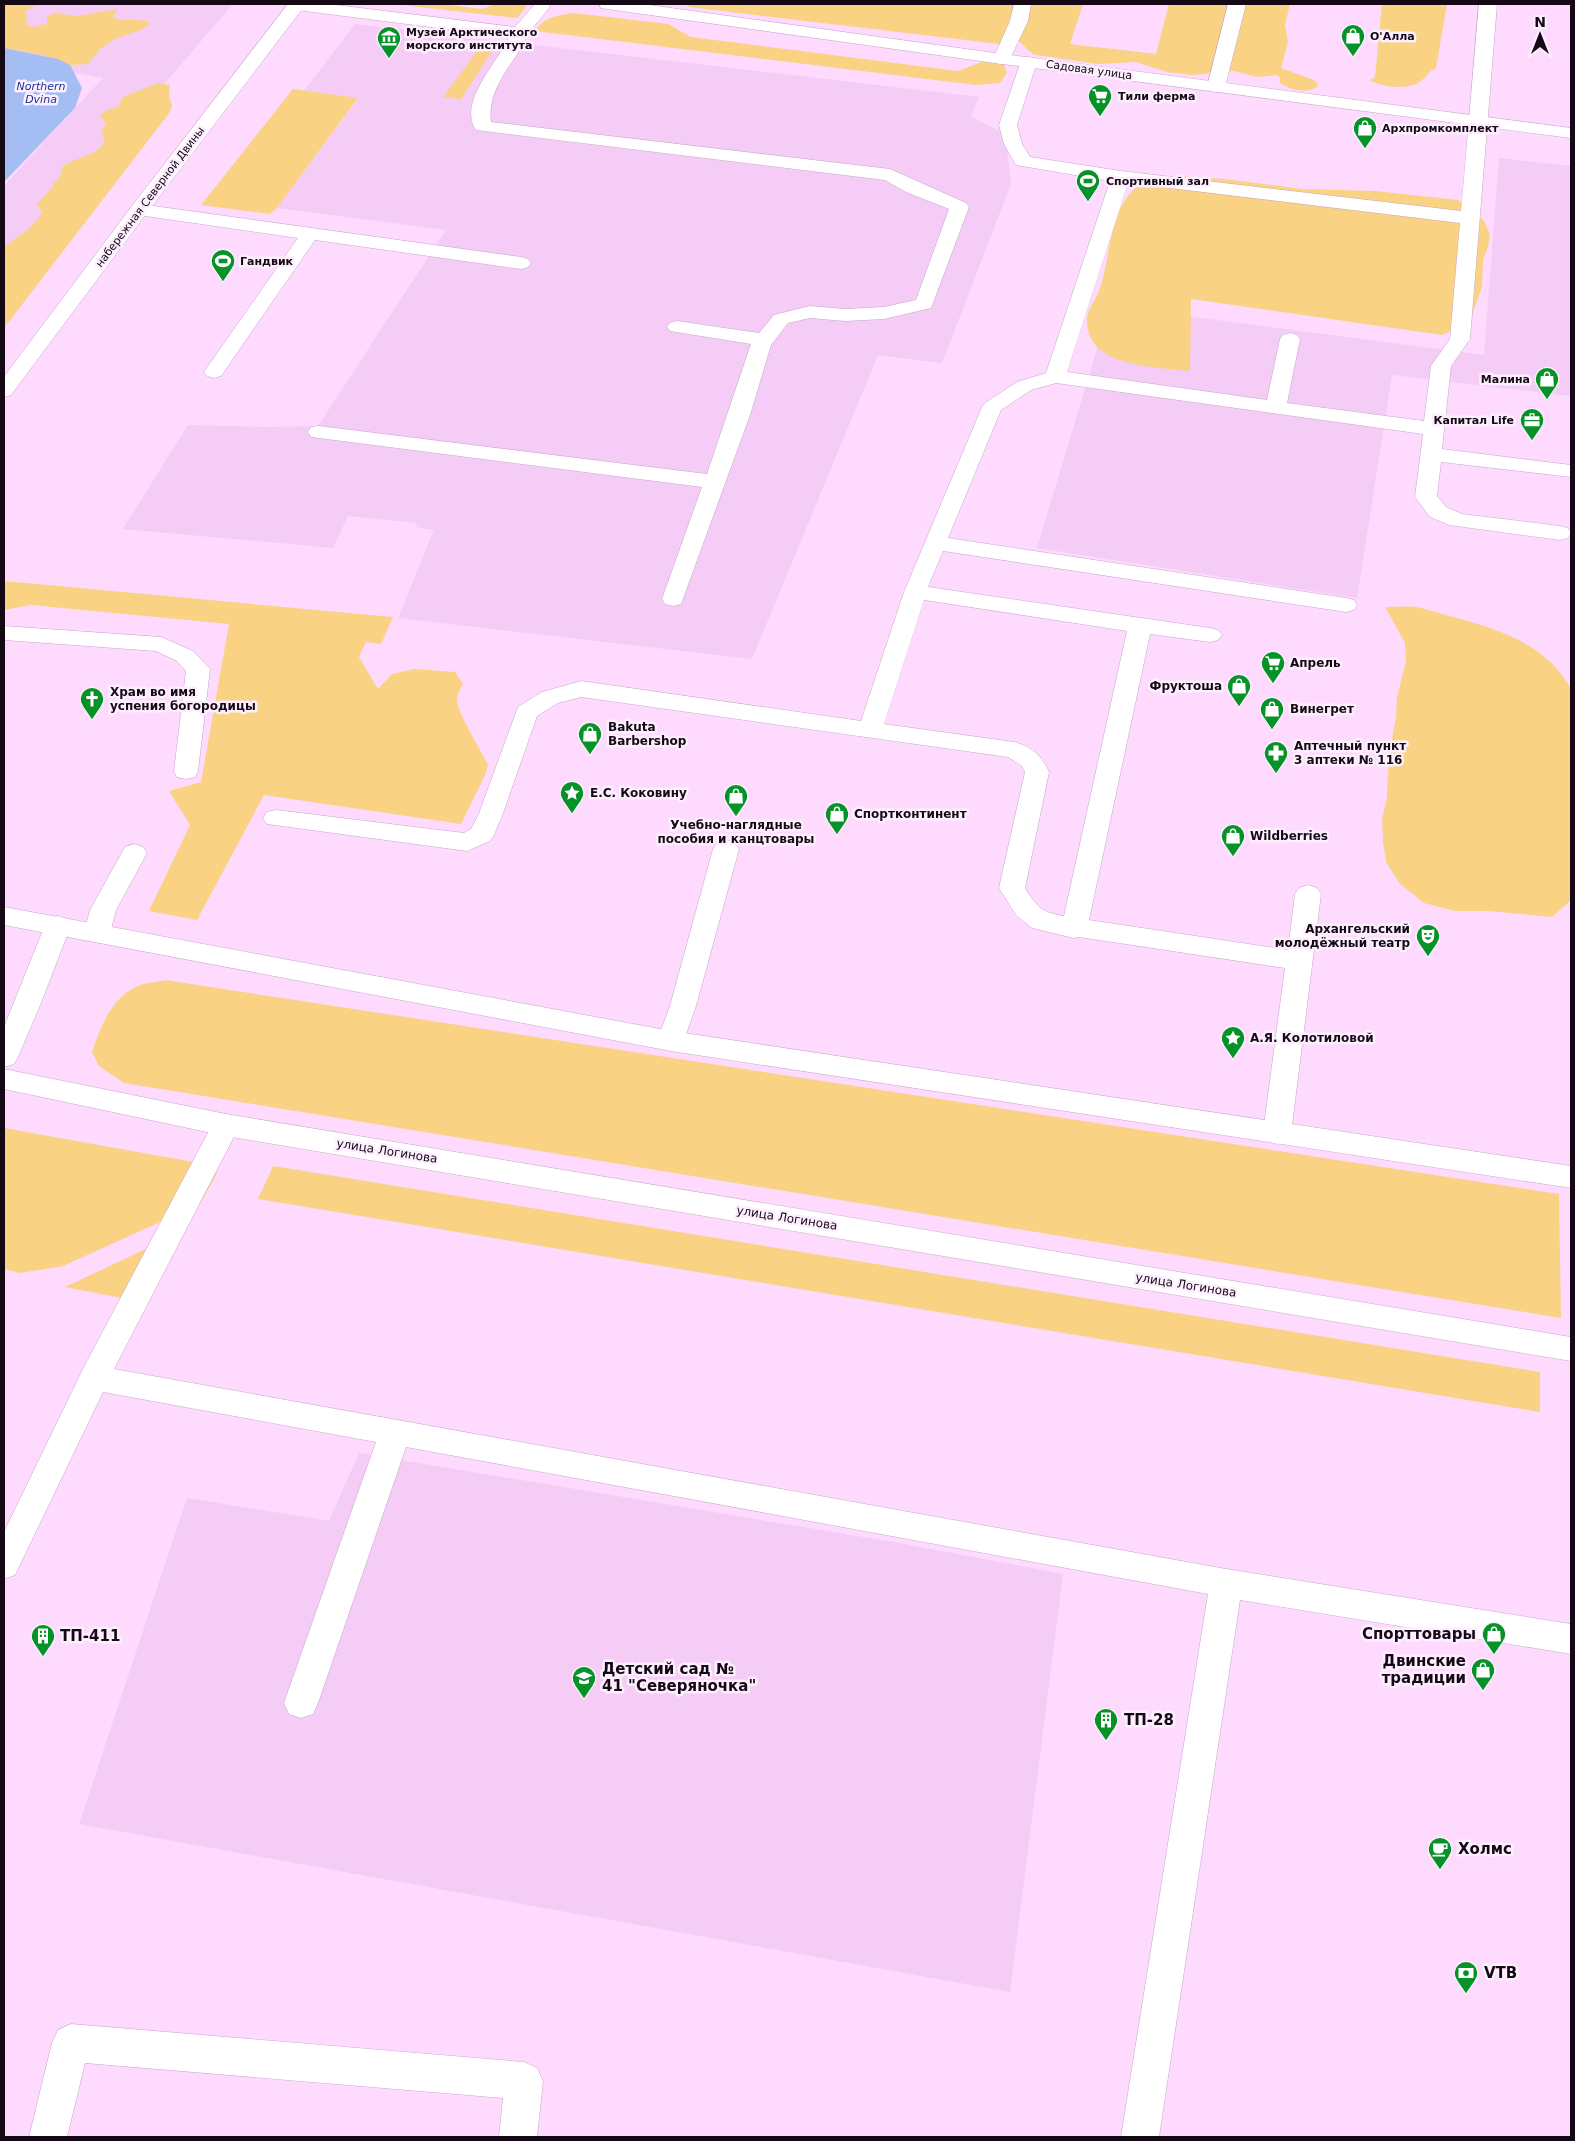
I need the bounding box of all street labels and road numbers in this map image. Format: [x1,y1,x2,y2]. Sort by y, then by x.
street label: Садовая улица [1045,58,1133,82]
street label: набережная Северной Двины [93,124,207,270]
street label: улица Логинова [336,1136,438,1166]
street label: улица Логинова [736,1203,838,1233]
street label: улица Логинова [1135,1270,1237,1300]

